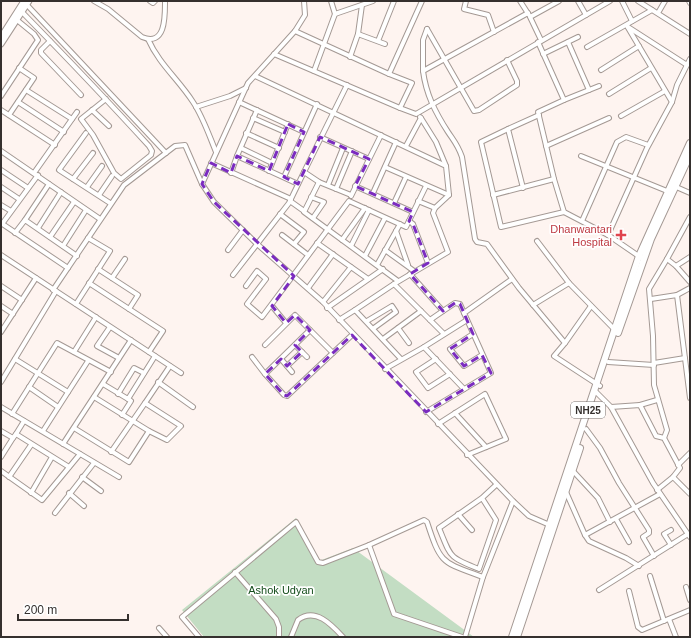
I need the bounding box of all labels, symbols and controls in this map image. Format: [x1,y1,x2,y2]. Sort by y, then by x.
place label: Dhanwantari Hospital [550,223,612,248]
marker: Dhanwantari Hospital [615,229,627,241]
road number: NH25 [571,402,605,418]
park label: Ashok Udyan [248,584,314,596]
scale bar [18,596,128,622]
text: 200 m [24,603,57,617]

